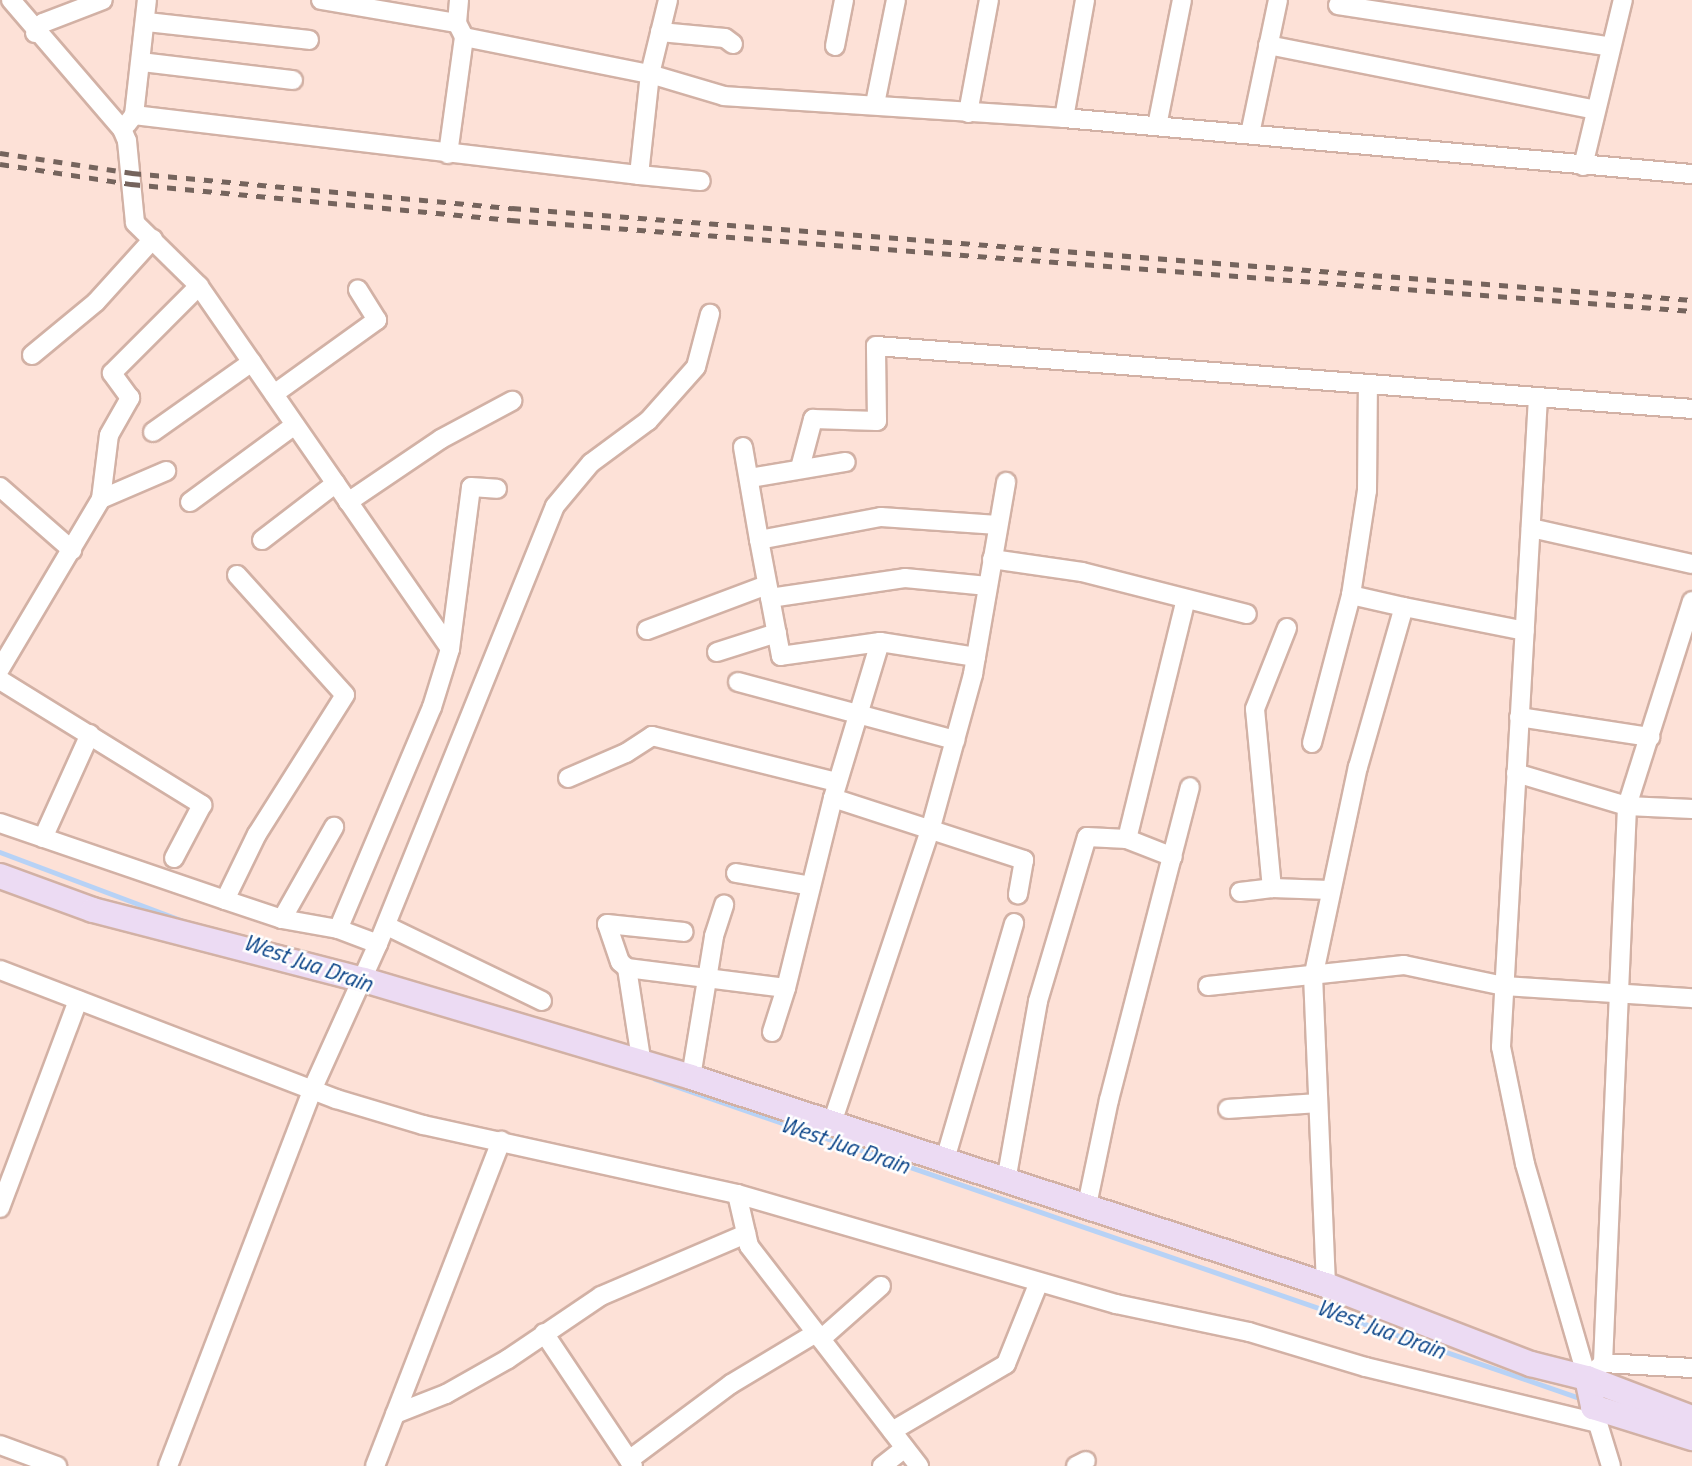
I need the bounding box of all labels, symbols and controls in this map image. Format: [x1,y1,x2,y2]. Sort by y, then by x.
water label: West Jua Drain [240,928,376,998]
water label: West Jua Drain [777,1110,913,1180]
water label: West Jua Drain [1313,1293,1449,1365]

